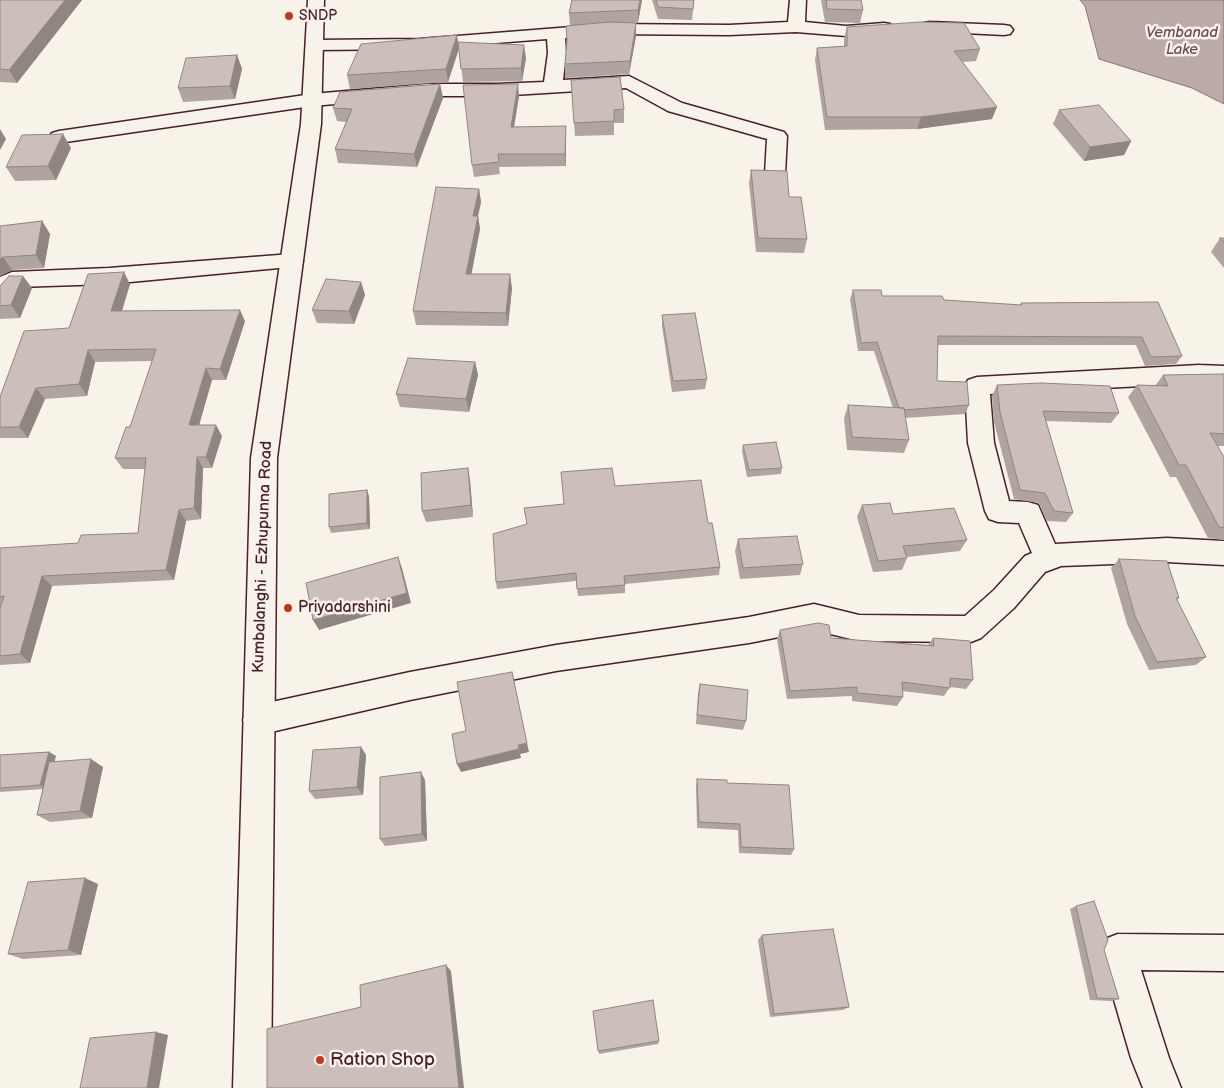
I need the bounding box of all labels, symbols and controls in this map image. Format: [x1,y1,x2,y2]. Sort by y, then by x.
place label: SNDP [299,8,337,24]
marker: SNDP [283,10,295,22]
water label: Vembanad Lake [1146,24,1218,59]
street label: Kumbalanghi - Ezhupunna Road [249,441,277,673]
place label: Priyadarshini [298,598,391,618]
marker: Priyadarshini [282,602,294,614]
place label: Ration Shop [330,1049,435,1071]
marker: Ration Shop [314,1054,326,1066]

